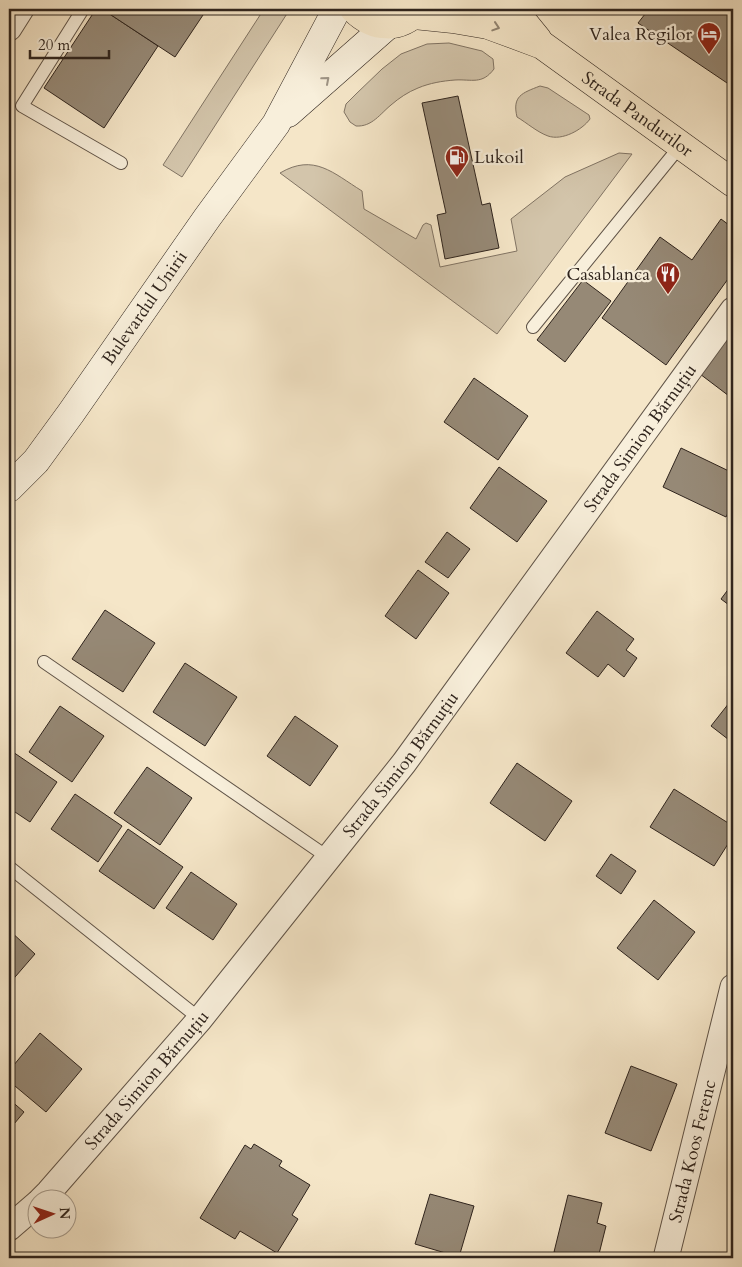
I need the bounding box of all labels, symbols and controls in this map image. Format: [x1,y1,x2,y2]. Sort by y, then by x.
hotel icon: Valea Regilor [696,21,722,55]
one-way arrow [492,22,500,32]
place label: Valea Regilor [589,22,692,47]
scale bar [30,28,109,60]
text: 20 m [38,35,70,55]
street label: Strada Pandurilor [577,65,699,163]
one-way arrow [320,77,329,86]
fuel station icon: Lukoil [444,144,470,178]
place label: Lukoil [474,145,524,170]
street label: Bulevardul Unirii [96,246,193,370]
restaurant icon: Casablanca [655,261,681,295]
place label: Casablanca [566,262,650,287]
street label: Strada Simion Bărnuțiu [578,359,702,517]
street label: Strada Simion Bărnuțiu [337,686,464,843]
street label: Strada Simion Bărnuțiu [79,1005,215,1155]
street label: Strada Koos Ferenc [663,1077,722,1225]
north arrow [28,1190,78,1240]
text: N [55,1207,74,1220]

